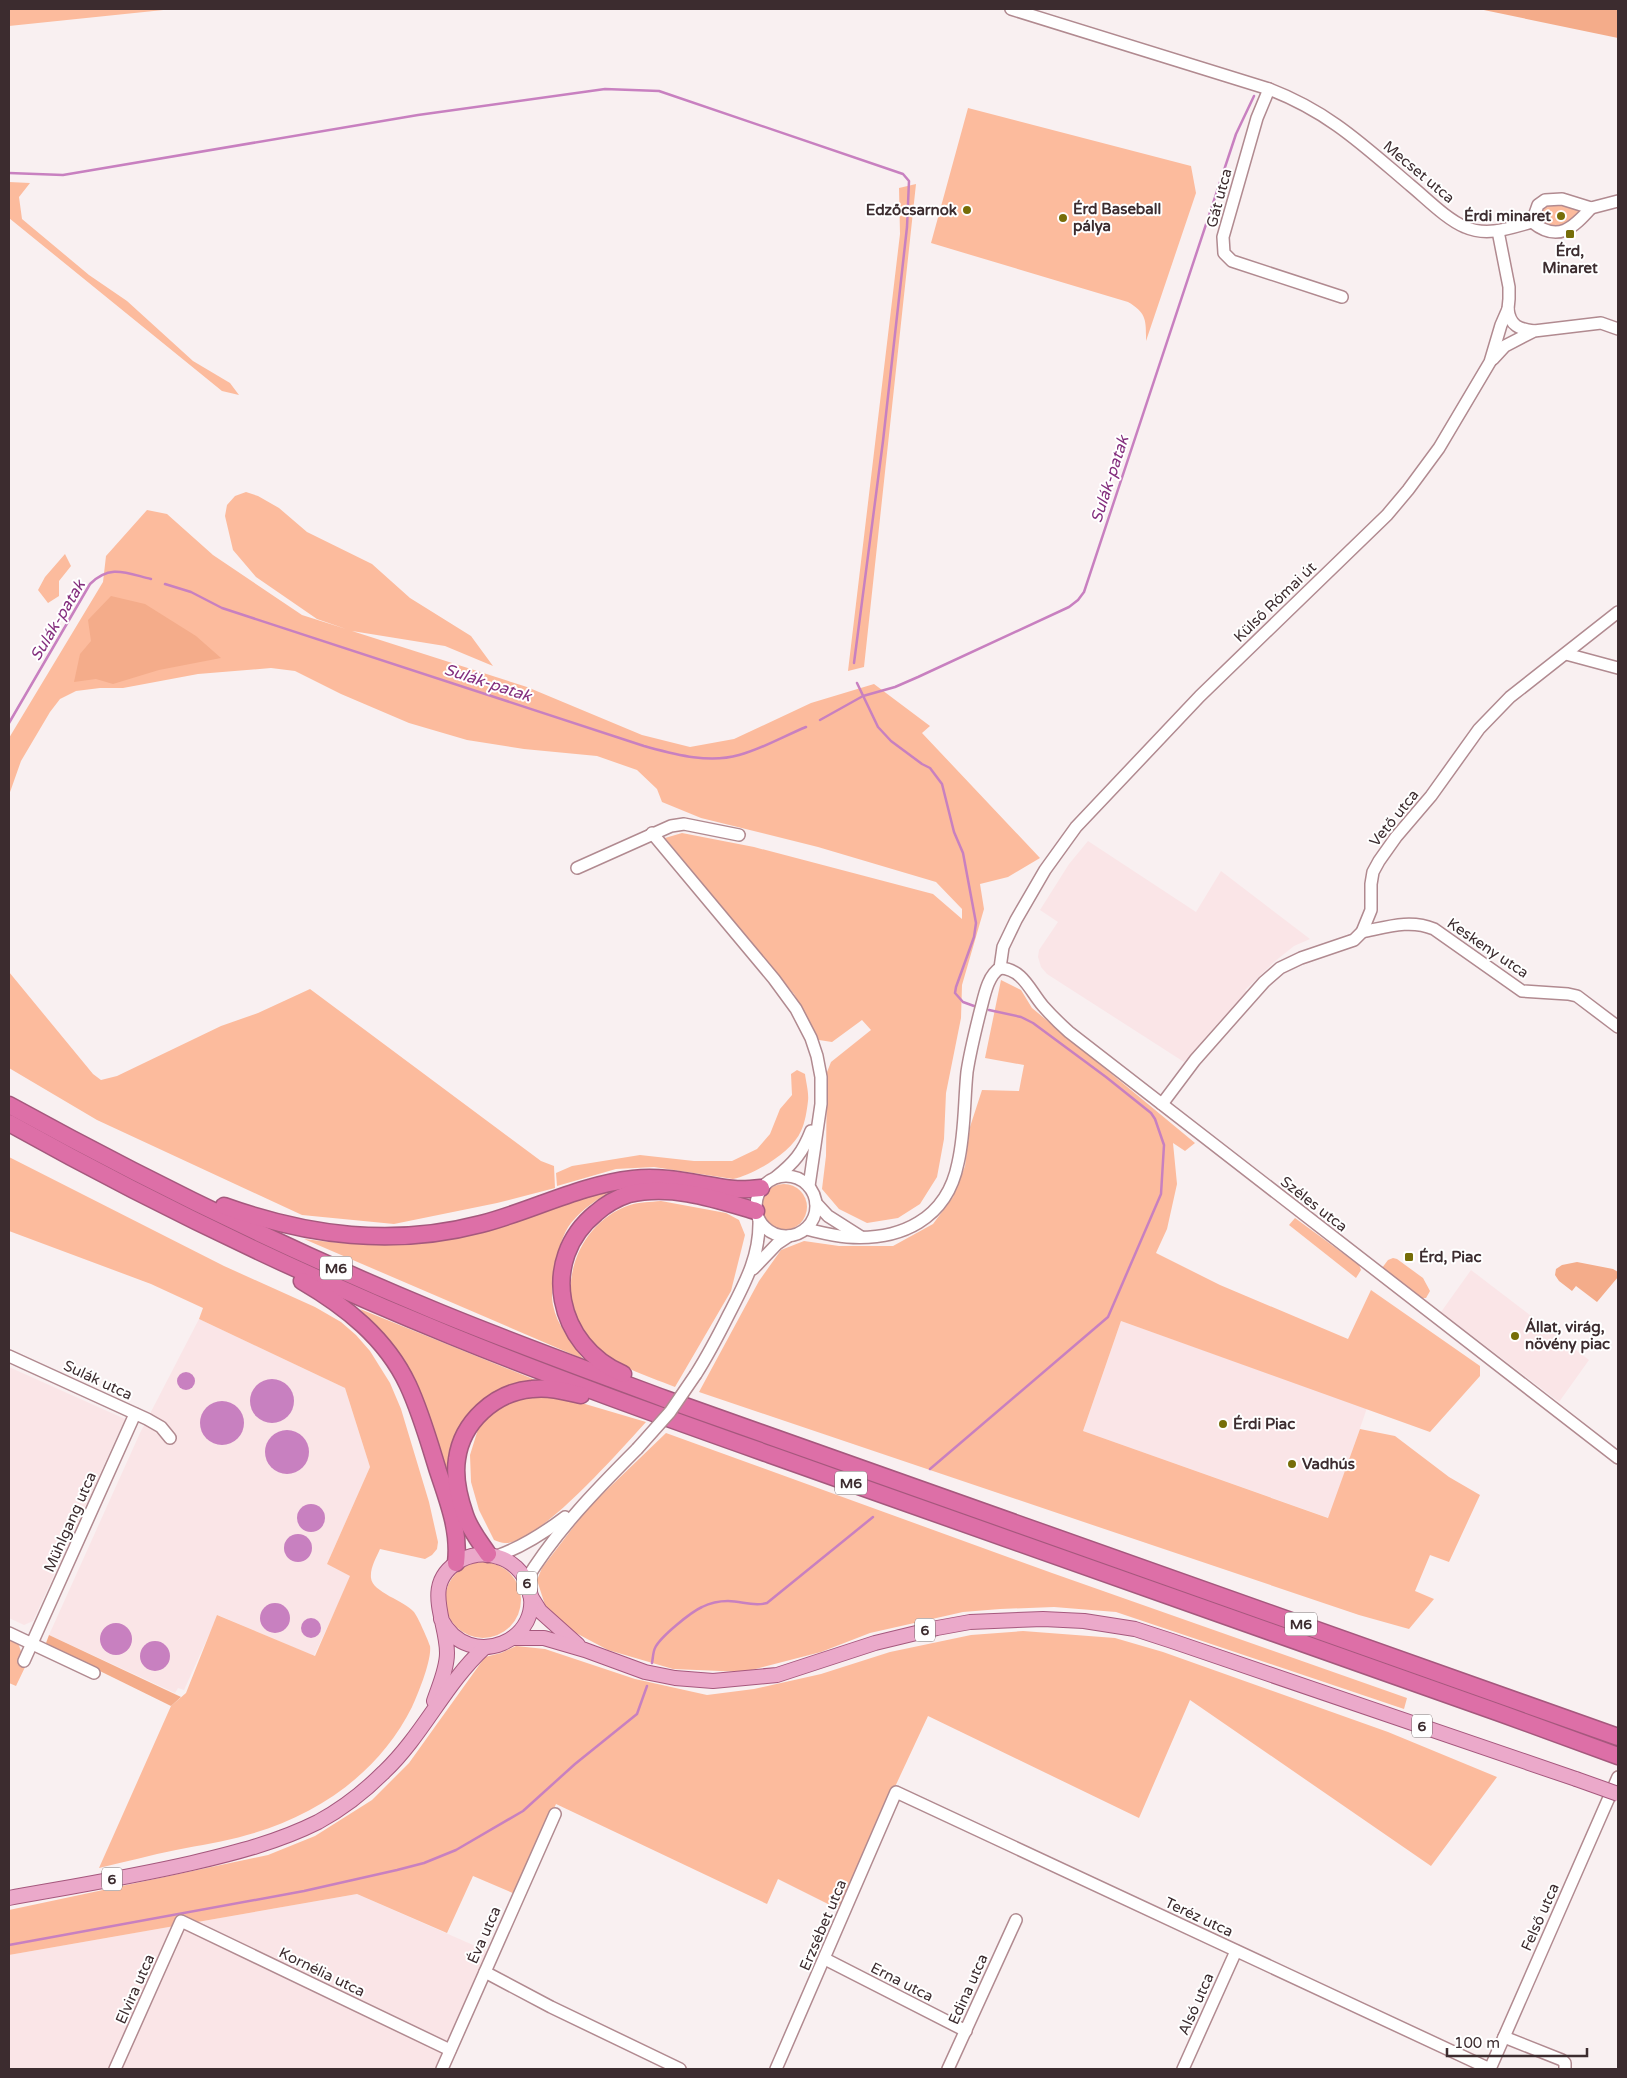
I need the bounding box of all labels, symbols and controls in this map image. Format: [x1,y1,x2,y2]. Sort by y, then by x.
street label: Mecset utca [1380,137,1458,207]
street label: Gát utca [1202,166,1236,230]
place label: Érd Baseball pálya [1073,199,1161,236]
place label: Edzőcsarnok [866,201,957,219]
marker: Edzőcsarnok [961,204,973,216]
place label: Érdi minaret [1464,206,1551,225]
marker: Érdi minaret [1555,210,1567,222]
marker: Érd Baseball pálya [1057,212,1069,224]
marker: Érd, Minaret [1564,228,1576,240]
place label: Érd, Minaret [1542,241,1598,277]
water label: Sulák-patak [1086,432,1134,525]
street label: Külső Római út [1230,558,1320,646]
water label: Sulák-patak [26,576,90,664]
water label: Sulák-patak [442,659,535,707]
street label: Vető utca [1366,786,1422,850]
street label: Keskeny utca [1444,914,1532,982]
street label: Széles utca [1277,1172,1351,1236]
place label: Érd, Piac [1419,1247,1481,1266]
marker: Érd, Piac [1403,1251,1415,1263]
road number: M6 [320,1256,352,1280]
place label: Állat, virág, növény piac [1525,1317,1610,1354]
marker: Állat, virág, növény piac [1509,1330,1521,1342]
street label: Sulák utca [61,1356,135,1404]
place label: Érdi Piac [1233,1414,1295,1433]
marker: Érdi Piac [1217,1418,1229,1430]
place label: Vadhús [1302,1455,1355,1473]
marker: Vadhús [1286,1458,1298,1470]
street label: Mühlgang utca [40,1469,100,1575]
road number: M6 [835,1472,867,1495]
road number: 6 [517,1572,537,1595]
road number: M6 [1285,1612,1317,1636]
road number: 6 [915,1618,935,1642]
road number: 6 [1412,1714,1432,1738]
road number: 6 [102,1868,122,1890]
street label: Erzsébet utca [796,1877,850,1973]
street label: Felső utca [1517,1880,1563,1954]
street label: Teréz utca [1162,1893,1236,1941]
street label: Éva utca [463,1904,505,1966]
street label: Kornélia utca [276,1943,368,2001]
street label: Elvira utca [112,1951,158,2027]
street label: Edina utca [944,1951,992,2027]
street label: Erna utca [868,1959,936,2005]
street label: Alsó utca [1174,1970,1218,2038]
scale bar [1447,2026,1587,2058]
text: 100 m [1454,2034,1500,2052]

